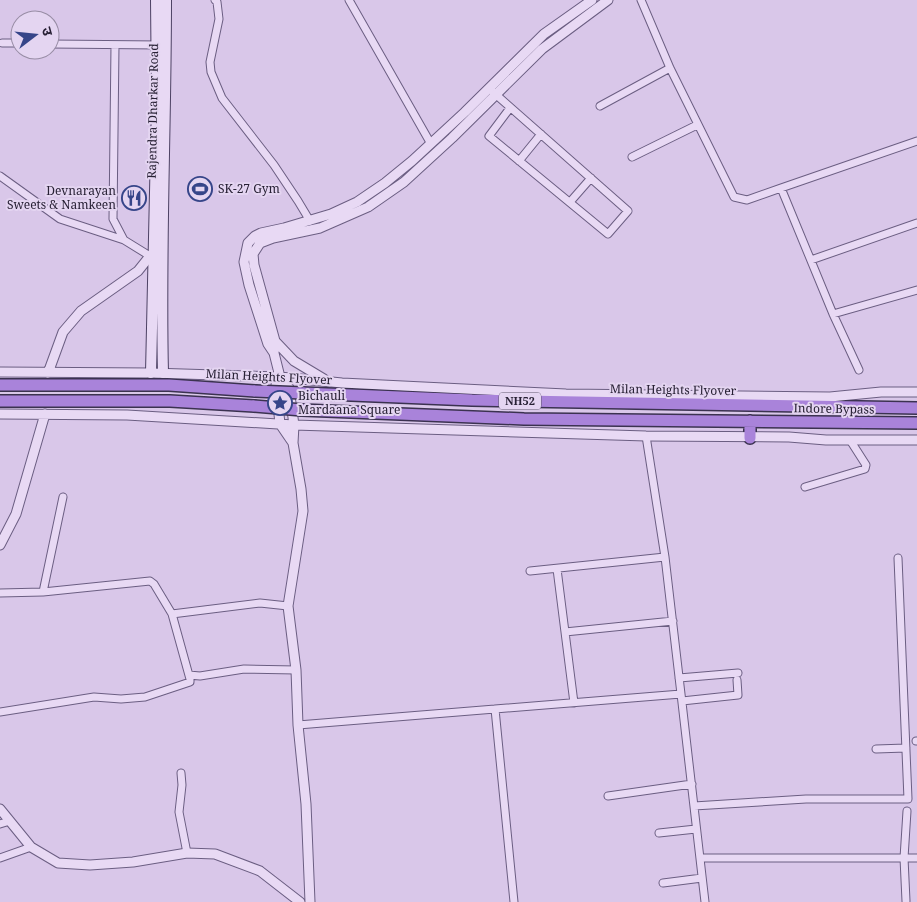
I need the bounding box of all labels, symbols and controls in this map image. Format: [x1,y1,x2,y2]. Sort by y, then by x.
north arrow [10,10,60,60]
text: उ [38,25,58,39]
street label: Rajendra Dharkar Road [143,43,162,179]
sports icon: SK-27 Gym [187,176,213,202]
place label: SK-27 Gym [218,180,280,197]
place label: Devnarayan Sweets & Namkeen [7,182,116,213]
restaurant icon: Devnarayan Sweets & Namkeen [121,185,147,211]
street label: Milan Heights Flyover [205,365,333,388]
street label: Milan Heights Flyover [610,380,737,399]
place label: Bichauli Mardaana Square [298,387,401,418]
place icon: Bichauli Mardaana Square [267,390,293,416]
road number: NH52 [499,392,541,410]
street label: Indore Bypass [793,399,875,418]

